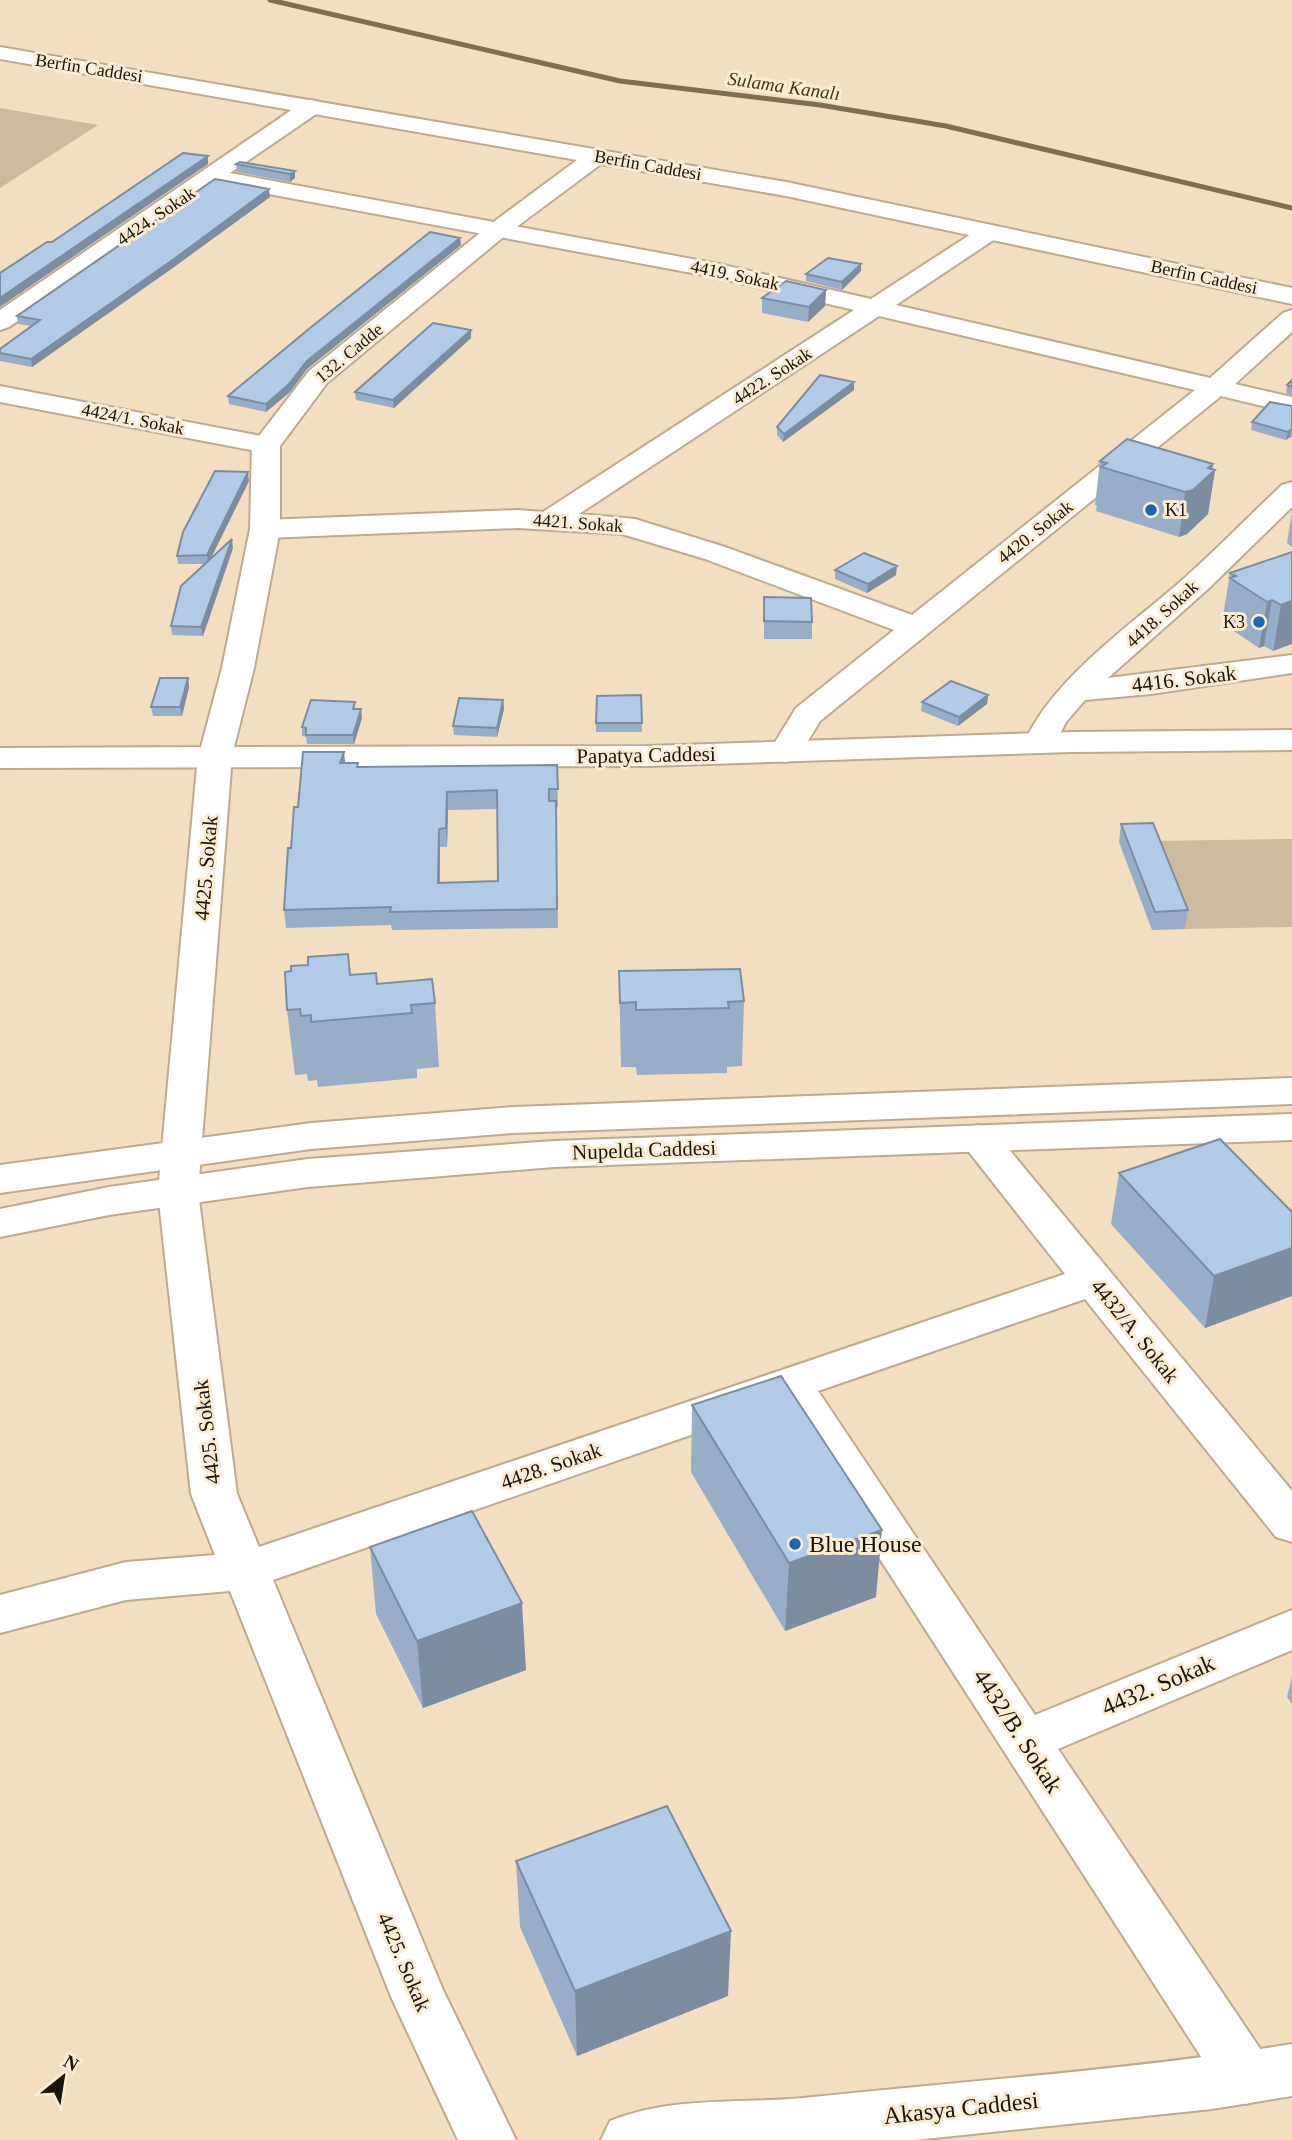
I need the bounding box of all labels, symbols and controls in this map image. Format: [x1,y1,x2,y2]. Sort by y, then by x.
street label: Berfin Caddesi [34,50,144,86]
water label: Sulama Kanalı [726,68,842,104]
street label: Berfin Caddesi [593,146,703,184]
street label: 4424. Sokak [113,183,199,249]
street label: 4419. Sokak [689,256,781,294]
street label: Berfin Caddesi [1149,256,1259,298]
street label: 132. Cadde [311,319,387,387]
street label: 4422. Sokak [729,343,815,409]
street label: 4424/1. Sokak [80,399,186,439]
street label: 4420. Sokak [993,496,1077,568]
place label: K1 [1165,500,1187,520]
marker: K1 [1143,502,1159,518]
street label: 4421. Sokak [532,510,624,536]
street label: 4418. Sokak [1122,576,1202,652]
place label: K3 [1223,612,1245,632]
marker: K3 [1251,614,1267,630]
street label: 4416. Sokak [1130,661,1238,697]
street label: Papatya Caddesi [576,742,716,768]
street label: 4425. Sokak [189,814,223,921]
street label: Nupelda Caddesi [572,1135,717,1165]
street label: 4432/A. Sokak [1086,1274,1184,1388]
street label: 4425. Sokak [189,1378,225,1486]
street label: 4428. Sokak [497,1437,605,1494]
place label: Blue House [809,1531,922,1557]
marker: Blue House [787,1536,803,1552]
street label: 4432. Sokak [1098,1650,1218,1720]
street label: 4432/B. Sokak [968,1664,1068,1798]
street label: 4425. Sokak [372,1909,436,2015]
north arrow [28,2042,98,2112]
text: N [60,2050,83,2075]
street label: Akasya Caddesi [882,2087,1040,2129]

